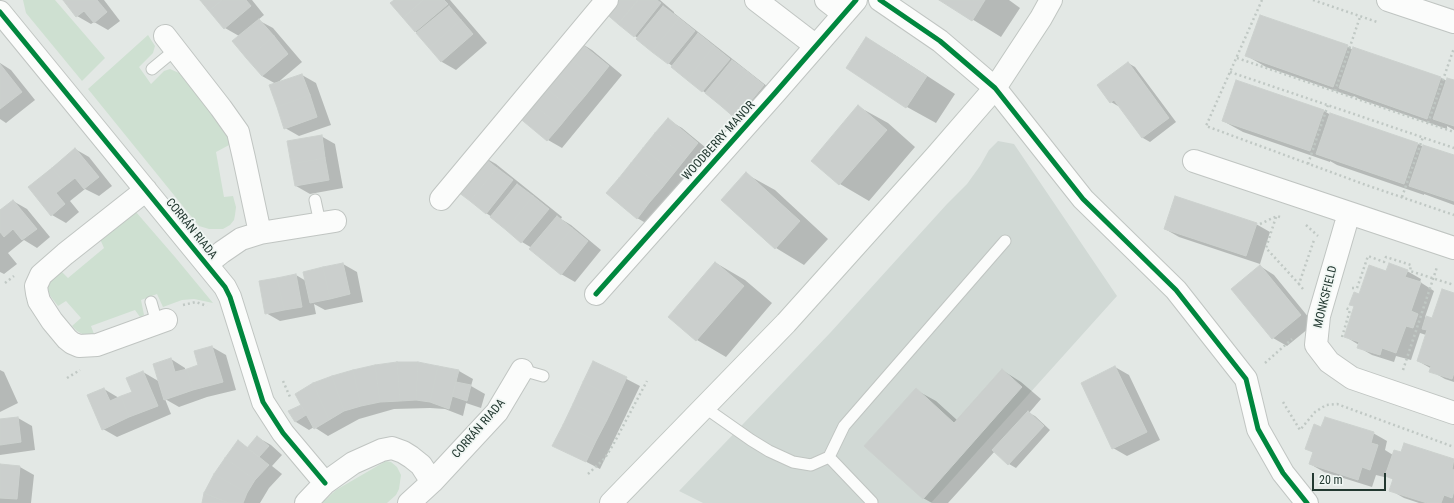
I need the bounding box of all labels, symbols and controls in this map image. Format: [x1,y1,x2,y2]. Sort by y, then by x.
street label: WOODBERRY MANOR [680,98,758,184]
street label: CORRÁN RIADA [162,196,220,262]
street label: MONKSFIELD [1311,264,1341,330]
street label: CORRÁN RIADA [449,396,509,462]
scale bar [1314,465,1388,491]
text: 20 m [1319,473,1343,487]

